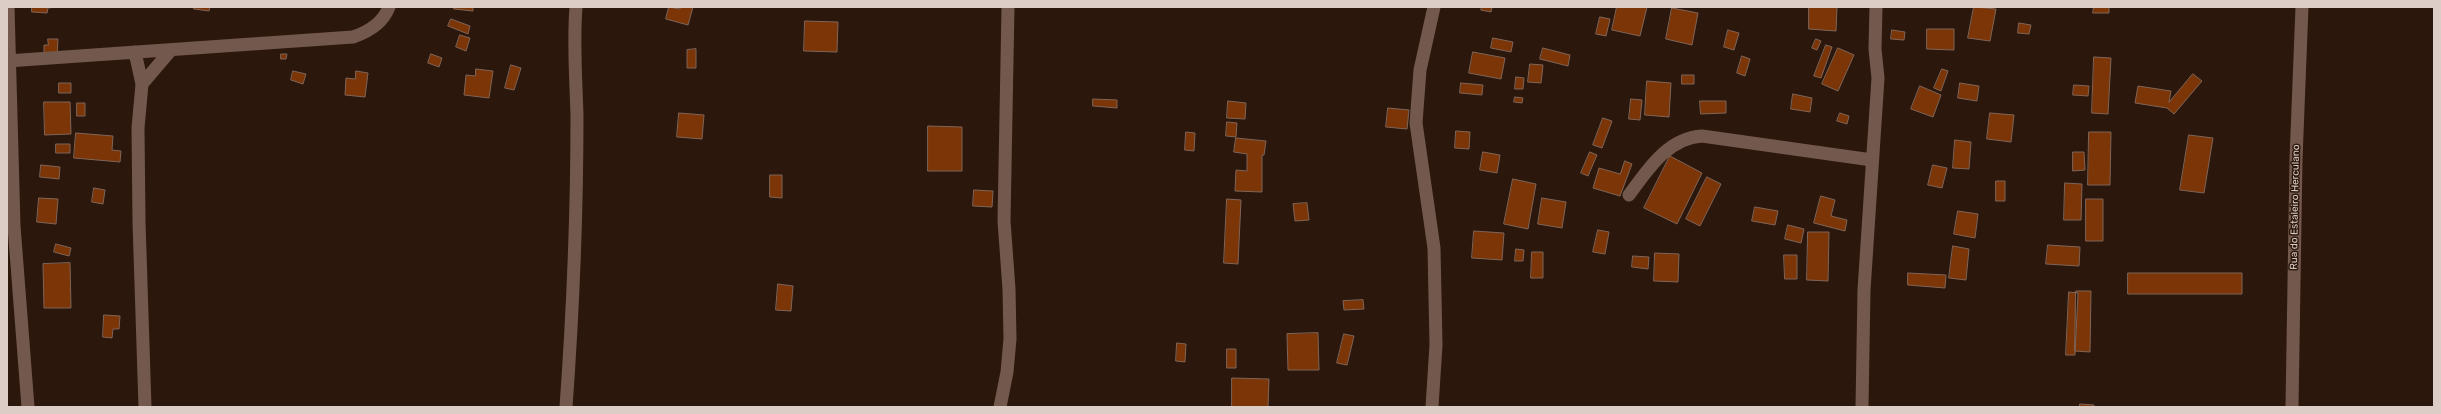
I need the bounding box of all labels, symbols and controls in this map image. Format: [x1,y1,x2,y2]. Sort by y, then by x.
street label: Rua do Estaleiro Herculano [2288,144,2302,270]

